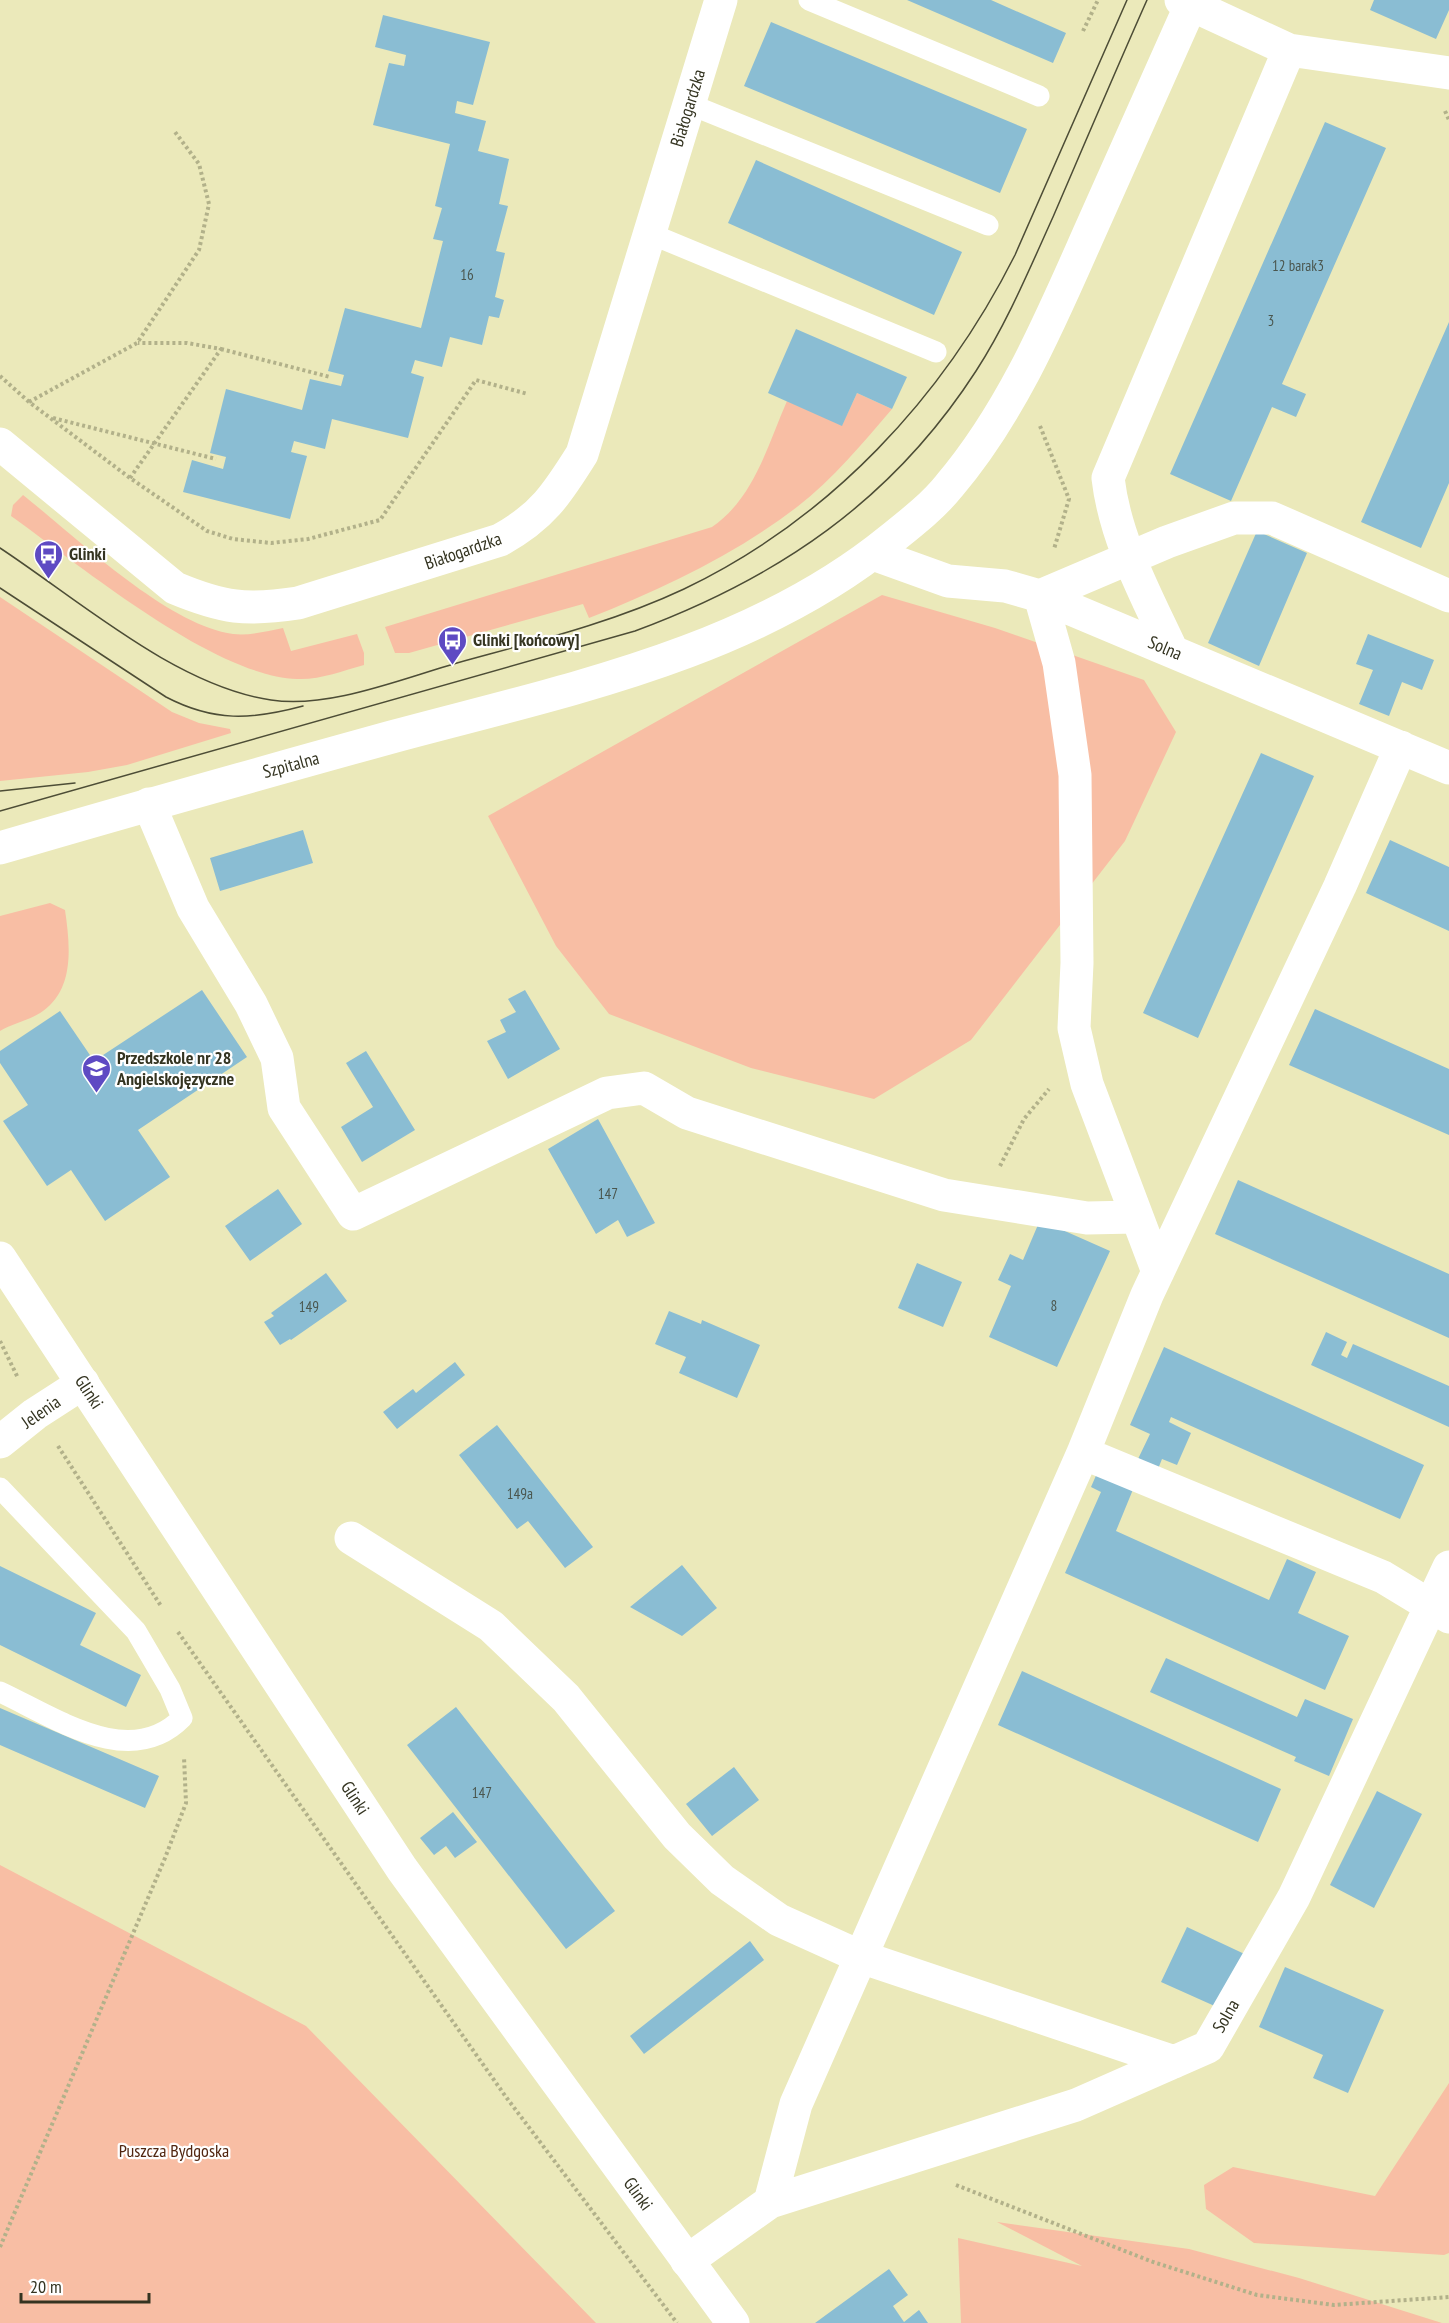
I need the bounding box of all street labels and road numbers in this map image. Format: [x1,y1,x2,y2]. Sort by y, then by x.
street label: Białogardzka [665,66,710,149]
street label: Białogardzka [421,527,504,574]
street label: Solna [1145,630,1186,665]
street label: Szpitalna [260,746,322,783]
street label: Glinki [70,1370,109,1413]
street label: Jelenia [16,1390,65,1434]
street label: Glinki [336,1776,375,1819]
street label: Solna [1207,1995,1244,2037]
street label: Glinki [619,2172,658,2215]

